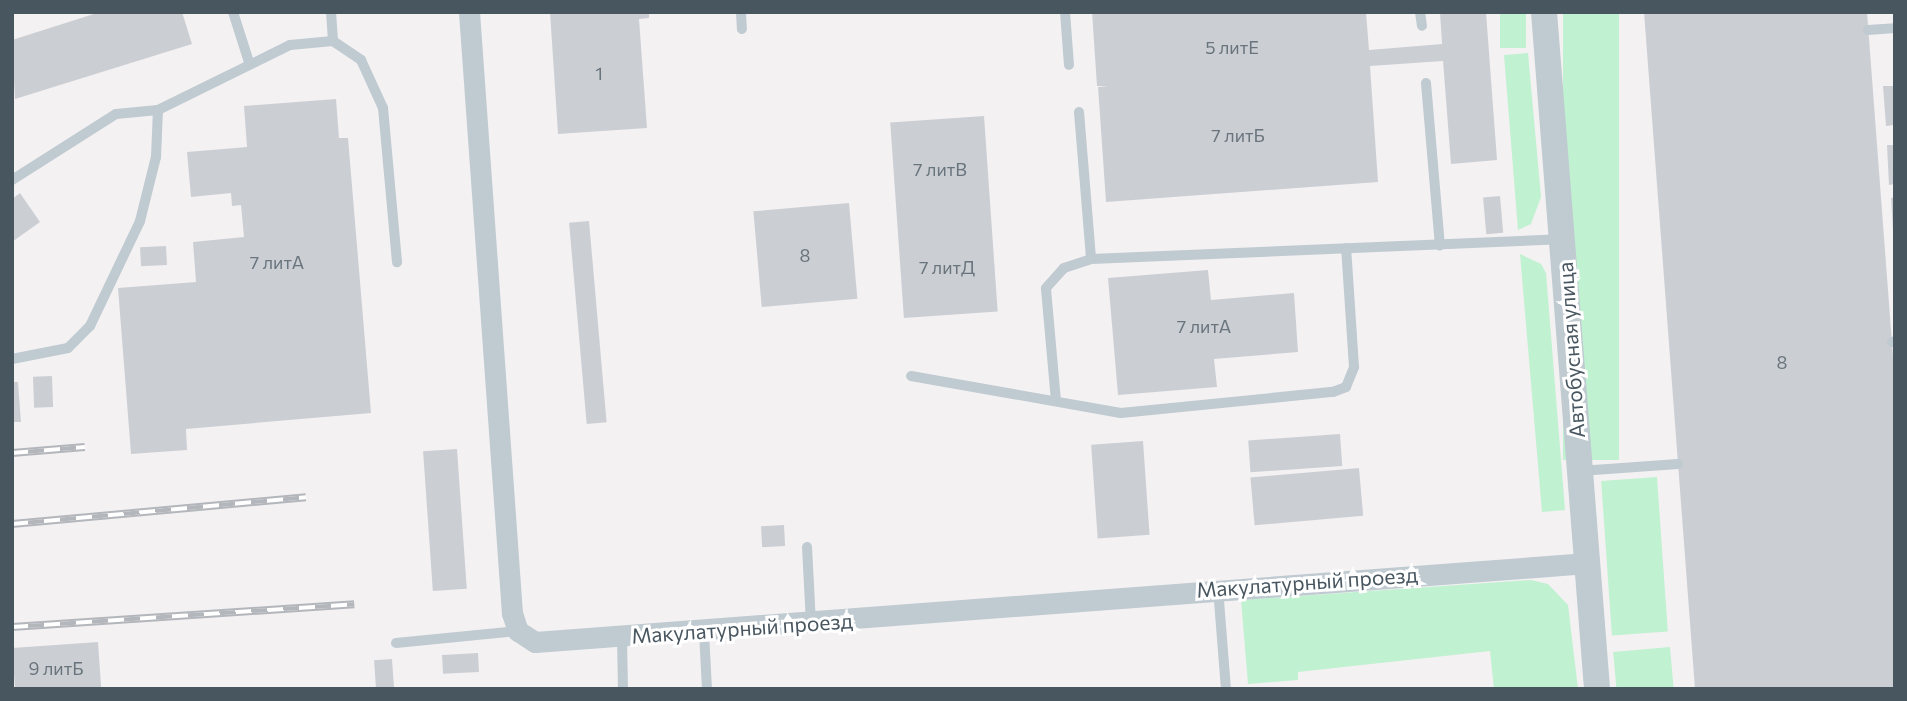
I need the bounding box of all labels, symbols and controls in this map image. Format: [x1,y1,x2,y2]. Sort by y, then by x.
house number: 5 литЕ [1205,36,1259,58]
house number: 1 [595,62,603,84]
house number: 7 литБ [1211,124,1265,146]
house number: 7 литВ [913,158,967,180]
house number: 8 [800,244,810,266]
house number: 7 литА [250,251,304,273]
house number: 7 литД [919,256,975,278]
street label: Автобусная улица [1552,261,1590,439]
house number: 7 литА [1177,315,1231,337]
house number: 8 [1777,351,1787,373]
street label: Макулатурный проезд [1195,562,1419,602]
street label: Макулатурный проезд [630,608,854,648]
house number: 9 литБ [29,657,83,679]

